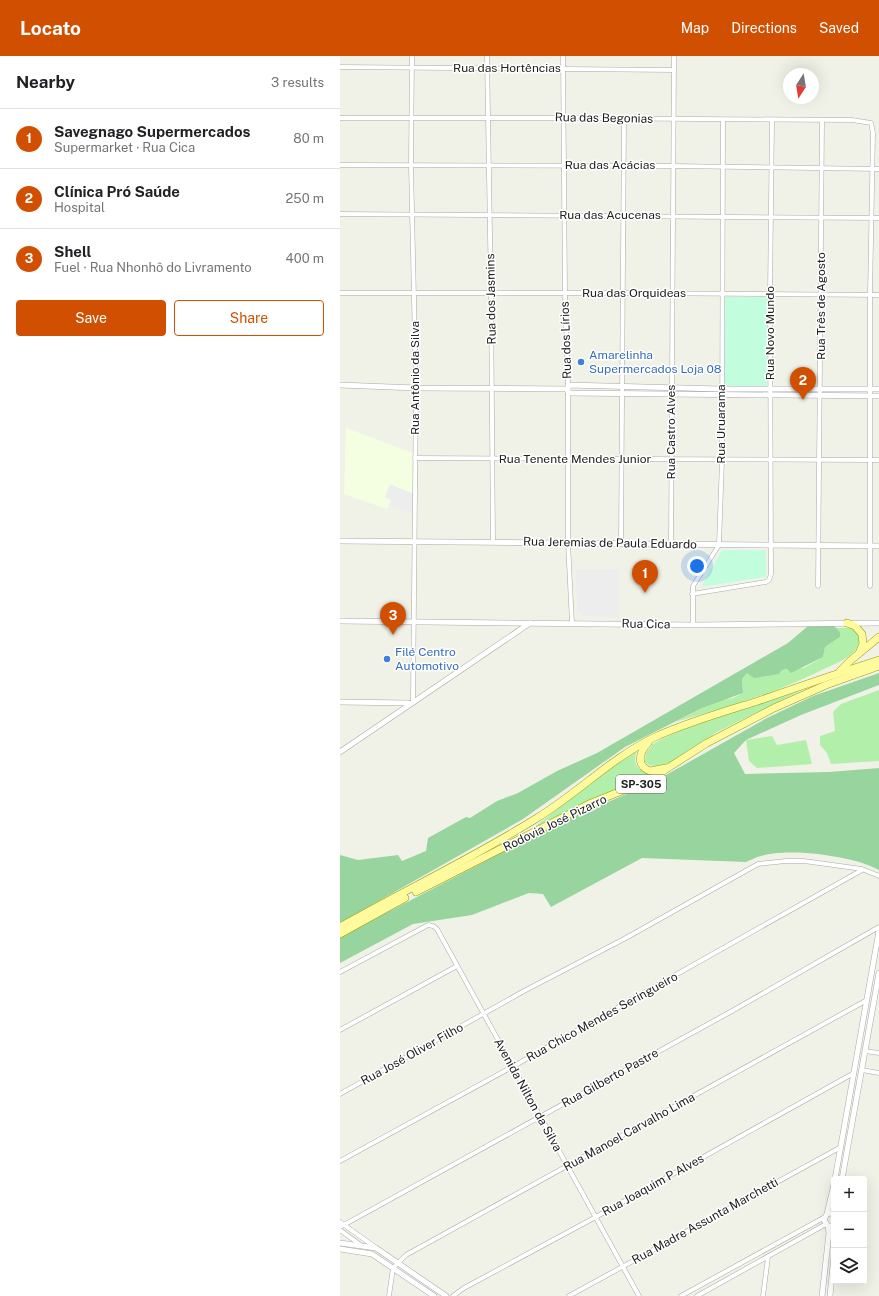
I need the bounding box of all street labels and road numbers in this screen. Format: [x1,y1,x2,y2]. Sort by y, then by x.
street label: Rua das Hortências [453,61,561,75]
street label: Rua das Begonias [555,110,653,126]
street label: Rua das Acácias [565,158,655,172]
street label: Rua das Acucenas [559,208,661,222]
street label: Rua Três de Agosto [814,252,828,360]
street label: Rua dos Jasmins [483,253,499,345]
street label: Rua das Orquideas [582,286,686,300]
street label: Rua Novo Mundo [763,286,777,380]
street label: Rua dos Lírios [558,301,574,379]
street label: Rua Antônio da Silva [408,321,422,435]
street label: Rua Uruarama [714,384,728,464]
street label: Rua Castro Alves [664,385,678,479]
street label: Rua Tenente Mendes Junior [499,452,651,466]
street label: Rua Jeremias de Paula Eduardo [523,534,697,552]
street label: Rua Cica [621,617,671,631]
road number: SP-305 [616,775,666,793]
street label: Rodovia José Pizarro [501,792,609,854]
street label: Rua Chico Mendes Seringueiro [524,969,680,1065]
street label: Rua José Oliver Filho [358,1020,466,1088]
street label: Avenida Nilton da Silva [491,1036,565,1154]
street label: Rua Gilberto Pastre [559,1045,661,1110]
street label: Rua Manoel Carvalho Lima [561,1090,697,1174]
street label: Rua Joaquim P Alves [600,1151,706,1219]
street label: Rua Madre Assunta Marchetti [629,1175,781,1267]

